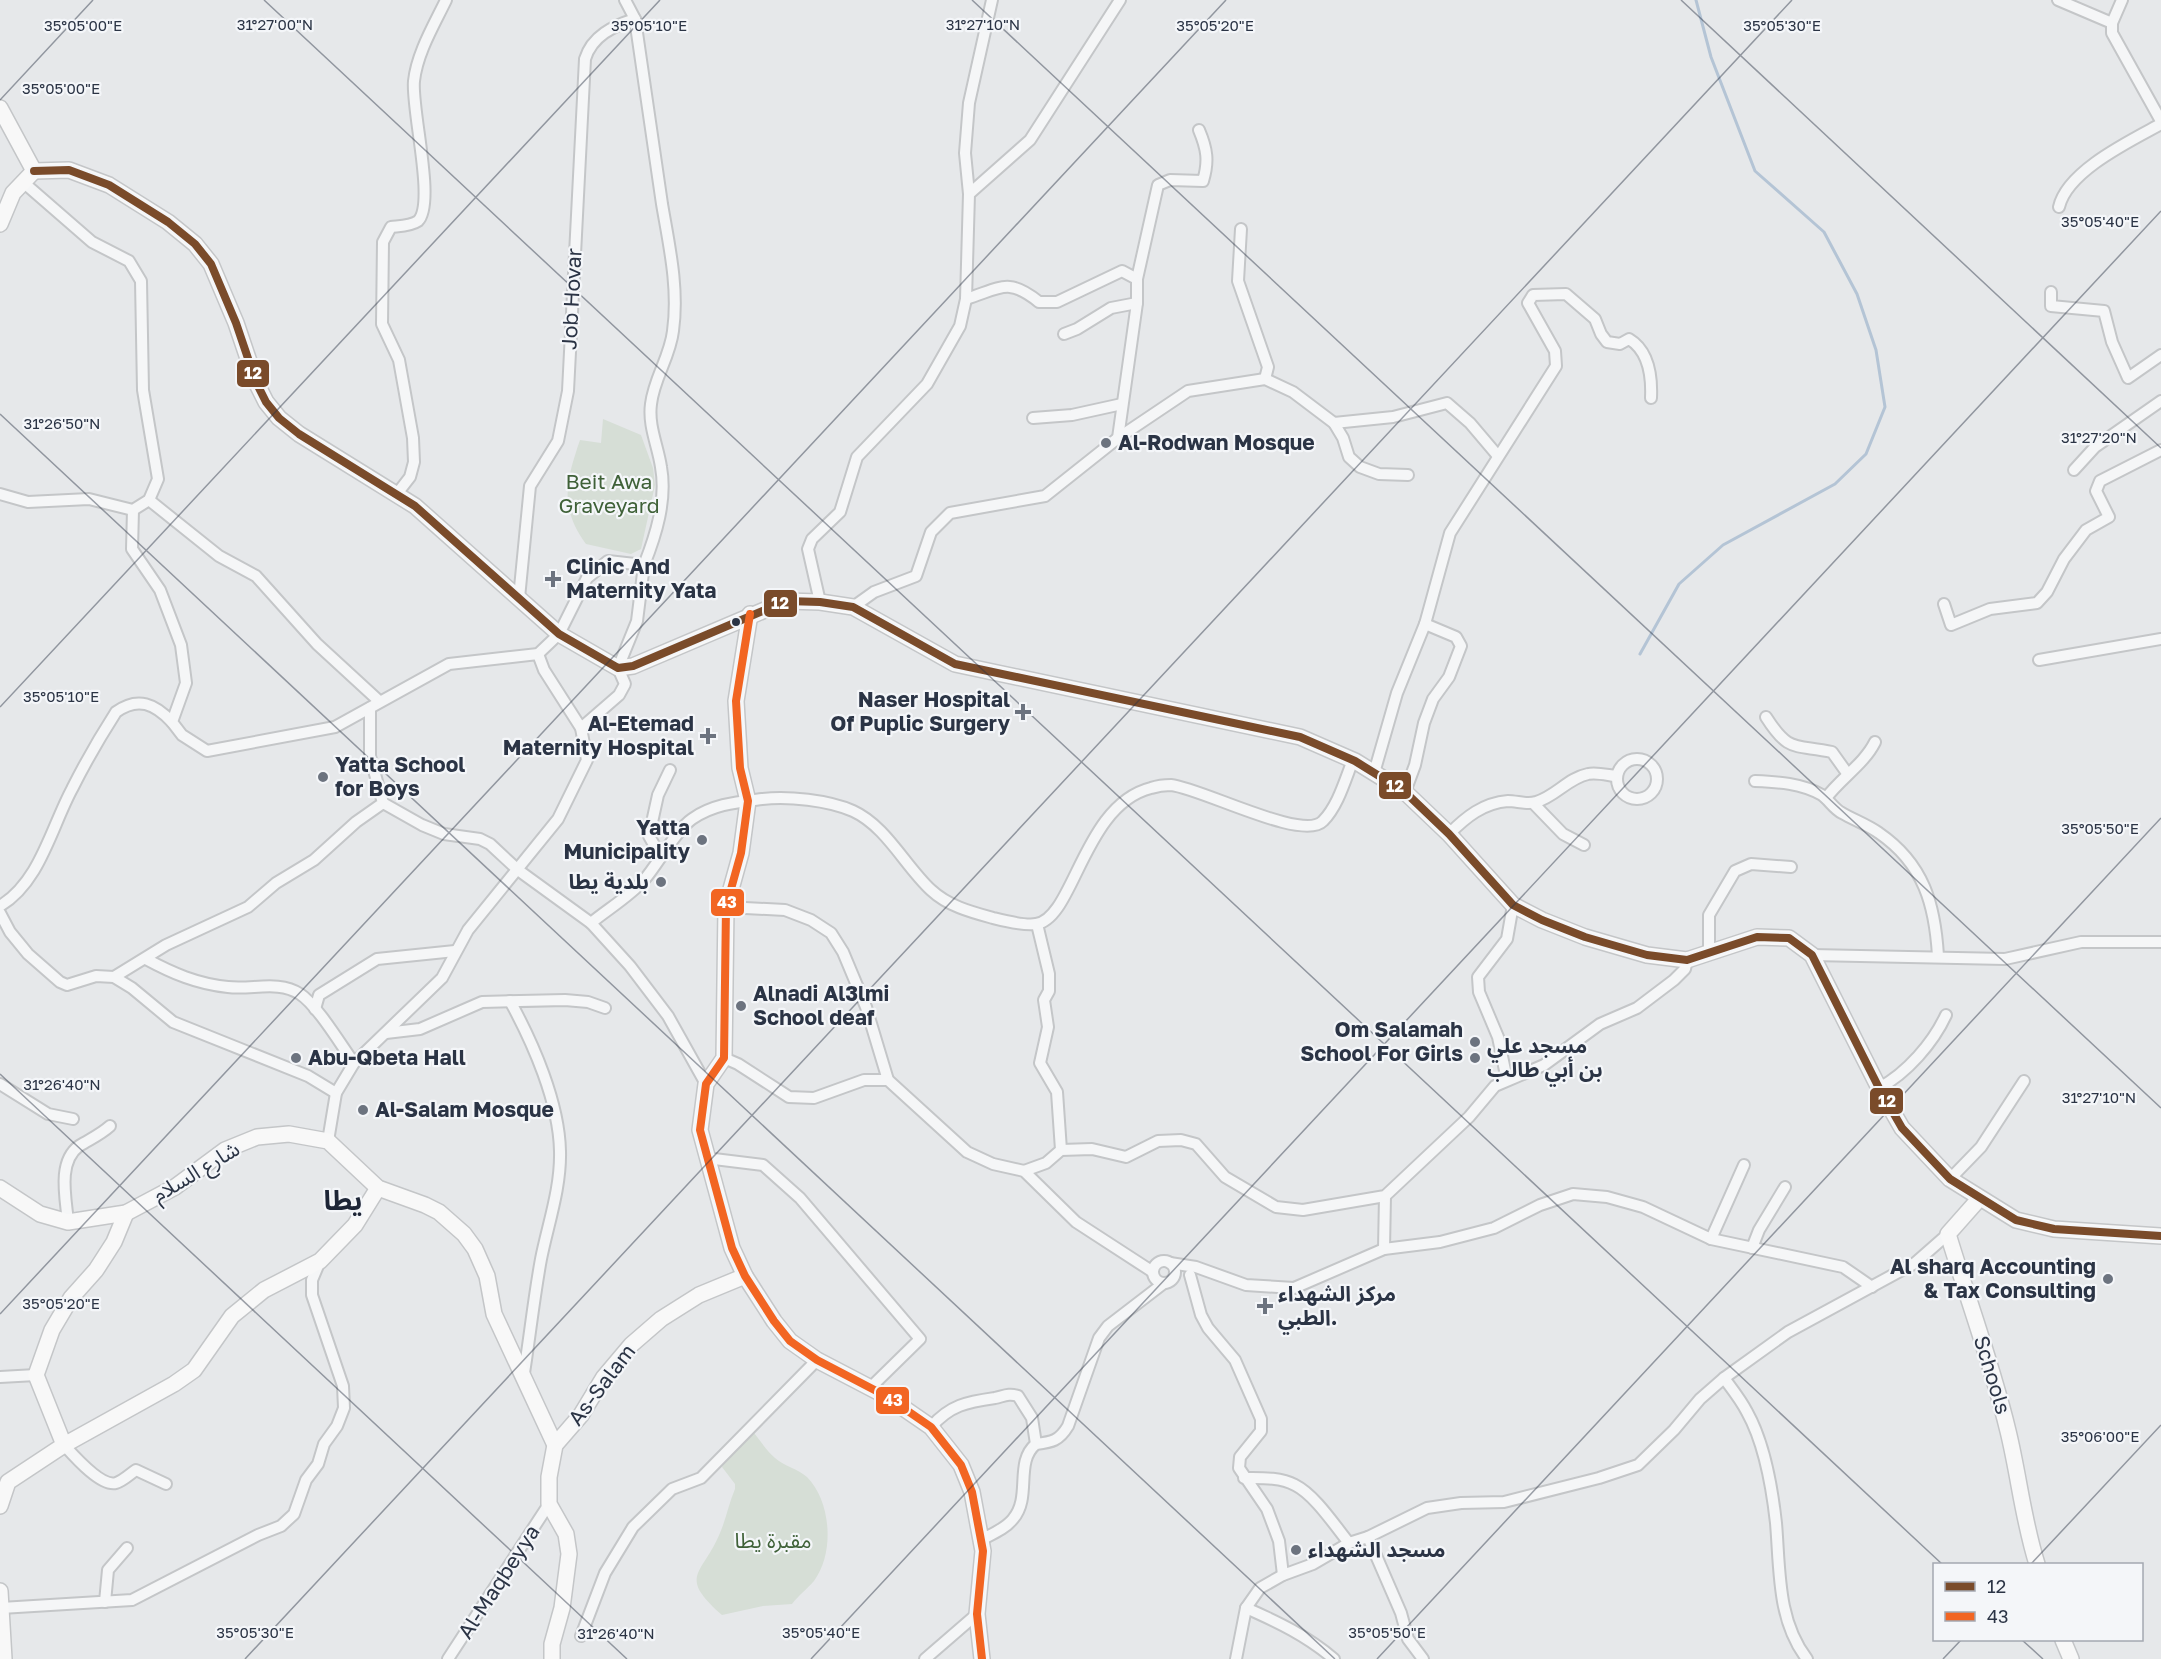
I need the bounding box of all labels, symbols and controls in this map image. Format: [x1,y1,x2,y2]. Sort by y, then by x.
text: 31°27'00"N [237,15,313,33]
text: 31°27'10"N [946,15,1020,33]
text: 35°05'00"E [44,16,122,34]
text: 35°05'10"E [611,16,687,34]
text: 35°05'20"E [1176,16,1254,34]
text: 35°05'30"E [1743,16,1821,34]
text: 35°05'00"E [22,79,100,97]
text: 35°05'40"E [2061,212,2139,230]
street label: Job Hovar [555,247,587,350]
line badge: 12 [236,359,270,388]
text: 12 [244,363,262,383]
text: 31°26'50"N [23,414,101,432]
text: 31°27'20"N [2061,428,2137,446]
place label: Al-Rodwan Mosque [1118,429,1315,455]
marker: Al-Rodwan Mosque [1099,436,1113,450]
park label: Beit Awa Graveyard [558,468,660,518]
place label: Clinic And Maternity Yata [566,553,717,603]
marker: Clinic And Maternity Yata [544,570,562,588]
line badge: 12 [763,589,798,618]
text: 12 [771,593,789,613]
unlabelled marker [730,616,742,628]
place label: Naser Hospital Of Puplic Surgery [830,686,1010,736]
text: 35°05'10"E [23,687,99,705]
marker: Naser Hospital Of Puplic Surgery [1014,703,1032,721]
place label: Al-Etemad Maternity Hospital [503,710,694,760]
marker: Al-Etemad Maternity Hospital [699,727,717,745]
place label: Yatta School for Boys [335,751,465,801]
marker: Yatta School for Boys [316,770,330,784]
line badge: 12 [1378,771,1412,800]
text: 12 [1386,776,1404,796]
place label: Yatta Municipality [563,814,690,864]
text: 35°05'50"E [2061,819,2139,837]
marker: Yatta Municipality [695,833,709,847]
place label: بلدية يطا [568,868,649,894]
marker: بلدية يطا [654,875,668,889]
line badge: 43 [710,888,745,917]
text: 43 [717,892,737,912]
place label: Alnadi Al3lmi School deaf [753,980,889,1030]
marker: Alnadi Al3lmi School deaf [734,999,748,1013]
place label: Om Salamah School For Girls [1300,1016,1463,1066]
place label: مسجد علي بن أبي طالب [1487,1032,1603,1087]
marker: Om Salamah School For Girls [1468,1035,1482,1049]
place label: Abu-Qbeta Hall [308,1044,466,1070]
marker: Abu-Qbeta Hall [289,1051,303,1065]
marker: مسجد علي بن أبي طالب [1468,1051,1482,1065]
text: 31°26'40"N [23,1075,101,1093]
line badge: 12 [1869,1087,1904,1115]
text: 31°27'10"N [2062,1088,2136,1106]
text: 12 [1878,1091,1896,1111]
place label: Al-Salam Mosque [375,1096,554,1122]
marker: Al-Salam Mosque [356,1103,370,1117]
street label: شارع السلام [147,1135,246,1211]
district label: يطا [324,1184,362,1216]
place label: Al sharq Accounting & Tax Consulting [1890,1253,2096,1303]
marker: Al sharq Accounting & Tax Consulting [2101,1272,2115,1286]
place label: مركز الشهداء الطبي. [1278,1280,1396,1335]
text: 35°05'20"E [22,1294,100,1312]
marker: مركز الشهداء الطبي. [1256,1297,1274,1315]
street label: Schools [1969,1332,2017,1417]
street label: As-Salam [562,1338,640,1430]
line badge: 43 [875,1386,910,1415]
text: 43 [883,1390,903,1410]
text: 35°06'00"E [2061,1427,2139,1445]
street label: Al-Maqbeyya [452,1520,545,1643]
park label: مقبرة يطا [734,1527,812,1553]
place label: مسجد الشهداء [1308,1536,1446,1562]
marker: مسجد الشهداء [1289,1543,1303,1557]
legend [1933,1563,2143,1641]
text: 12 [1987,1575,2006,1597]
text: 43 [1987,1605,2009,1627]
text: 35°05'30"E [216,1623,294,1641]
text: 35°05'40"E [782,1623,860,1641]
text: 35°05'50"E [1348,1623,1426,1641]
text: 31°26'40"N [577,1624,655,1642]

